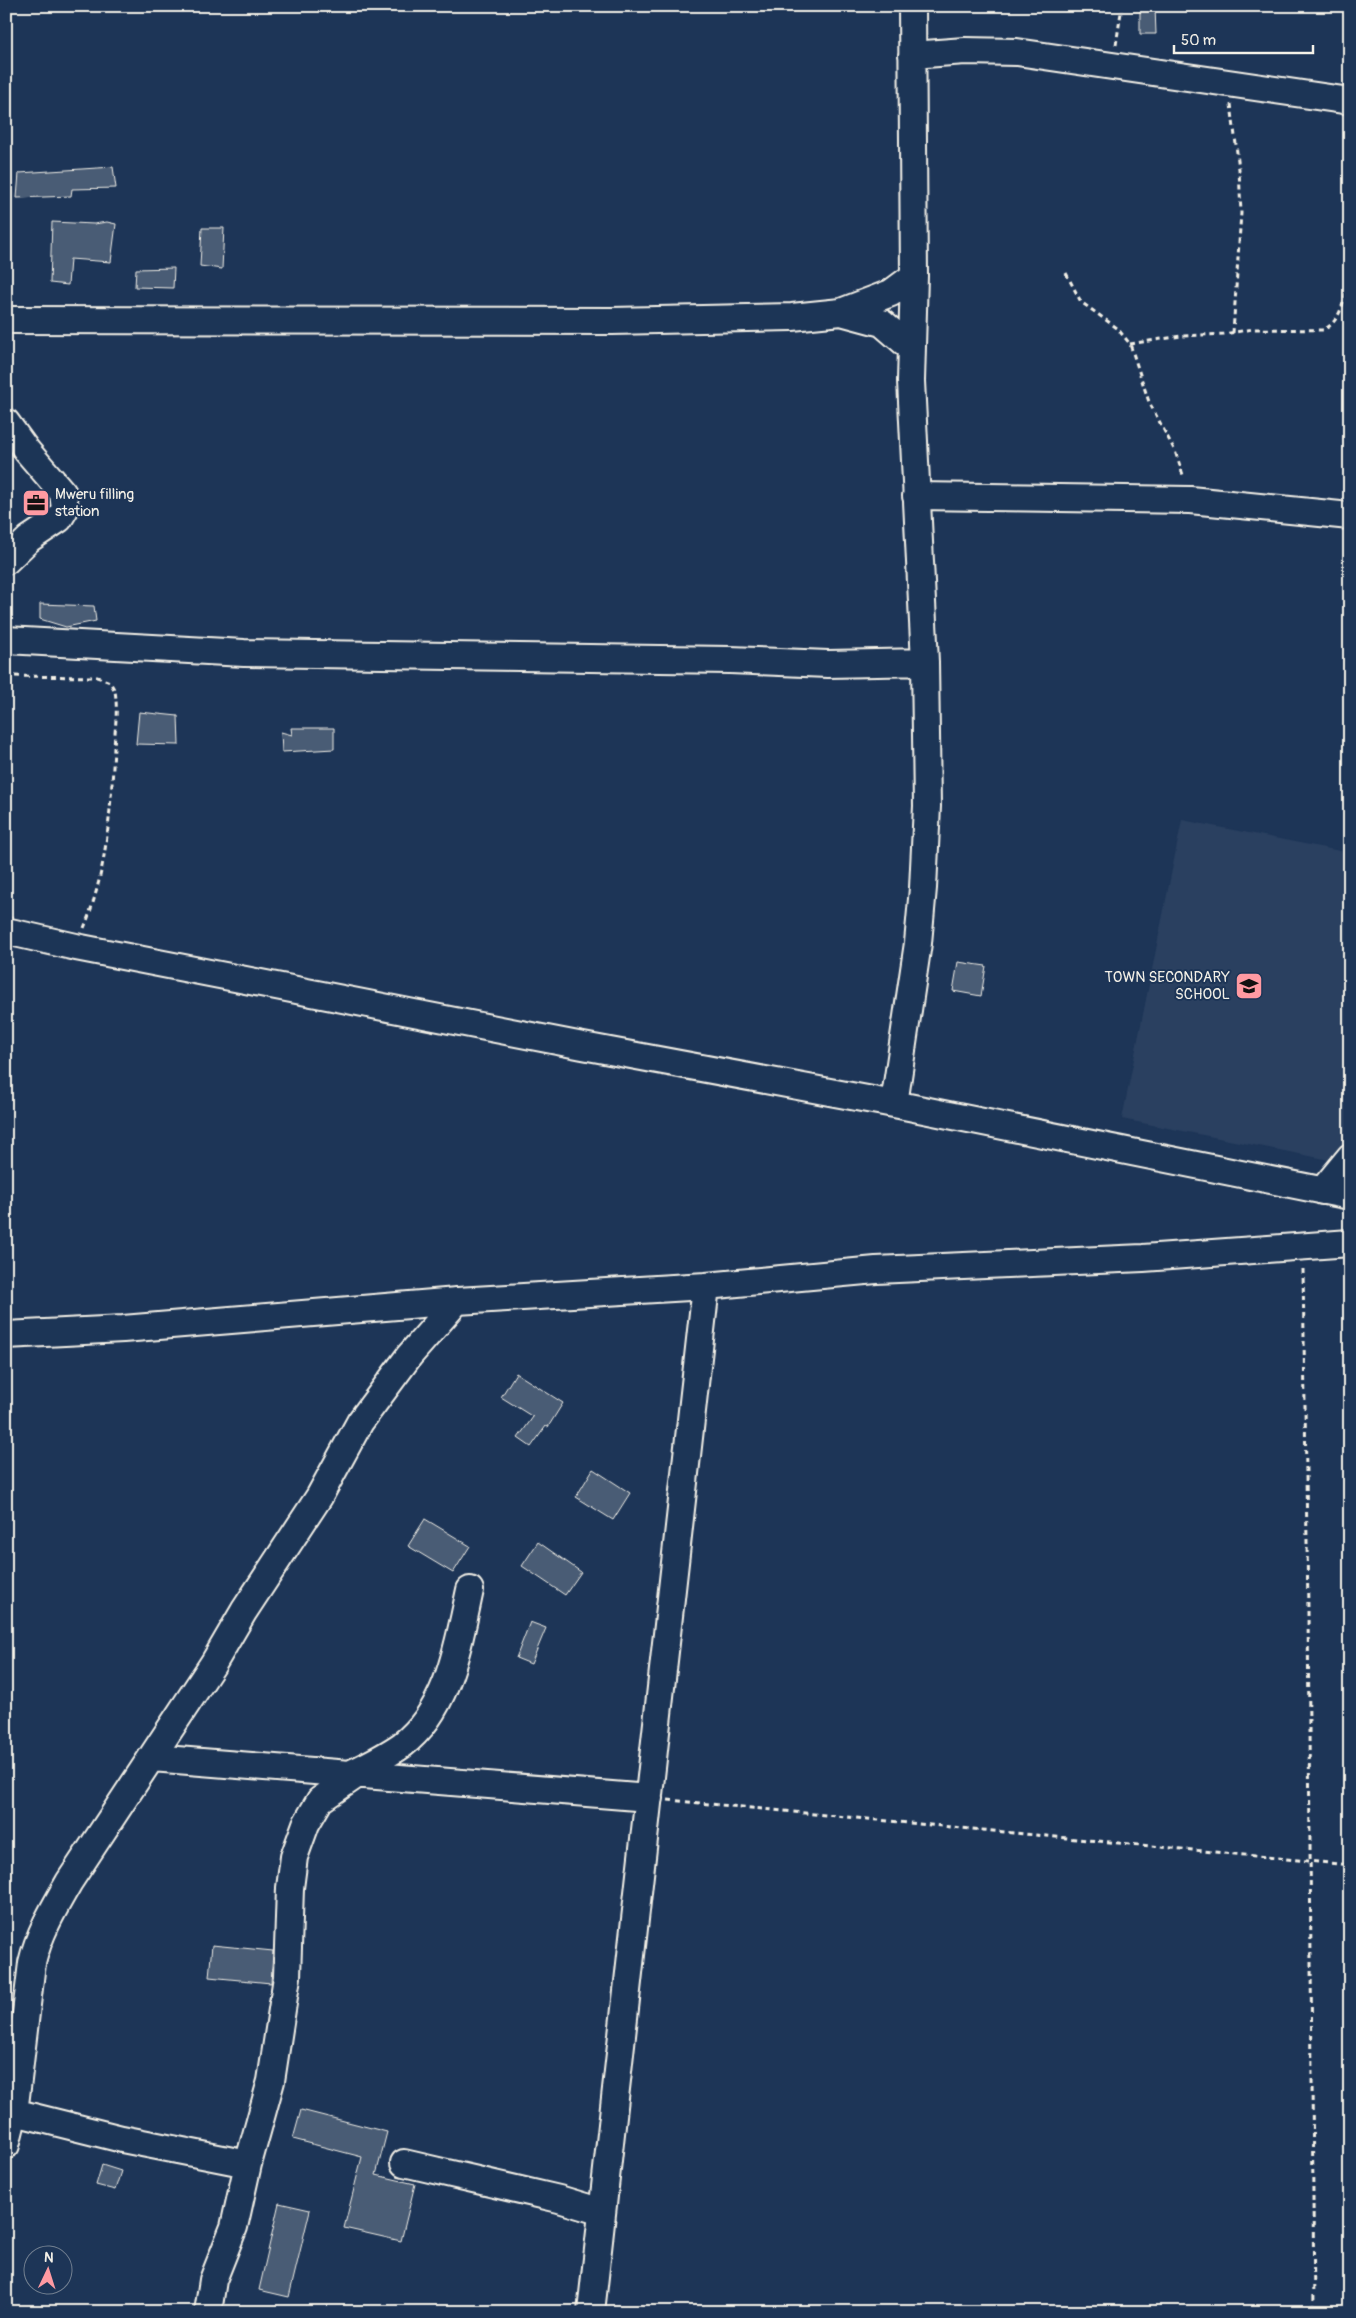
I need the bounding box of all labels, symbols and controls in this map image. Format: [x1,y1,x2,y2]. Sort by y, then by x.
scale bar [1174,22,1312,54]
text: 50 m [1181,31,1216,50]
place label: Mweru filling station [55,485,134,521]
office icon: Mweru filling station [21,488,51,518]
place label: TOWN SECONDARY SCHOOL [1105,968,1230,1004]
school or university icon: TOWN SECONDARY SCHOOL [1234,971,1264,1001]
north arrow [22,2246,72,2296]
text: N [44,2249,54,2266]

